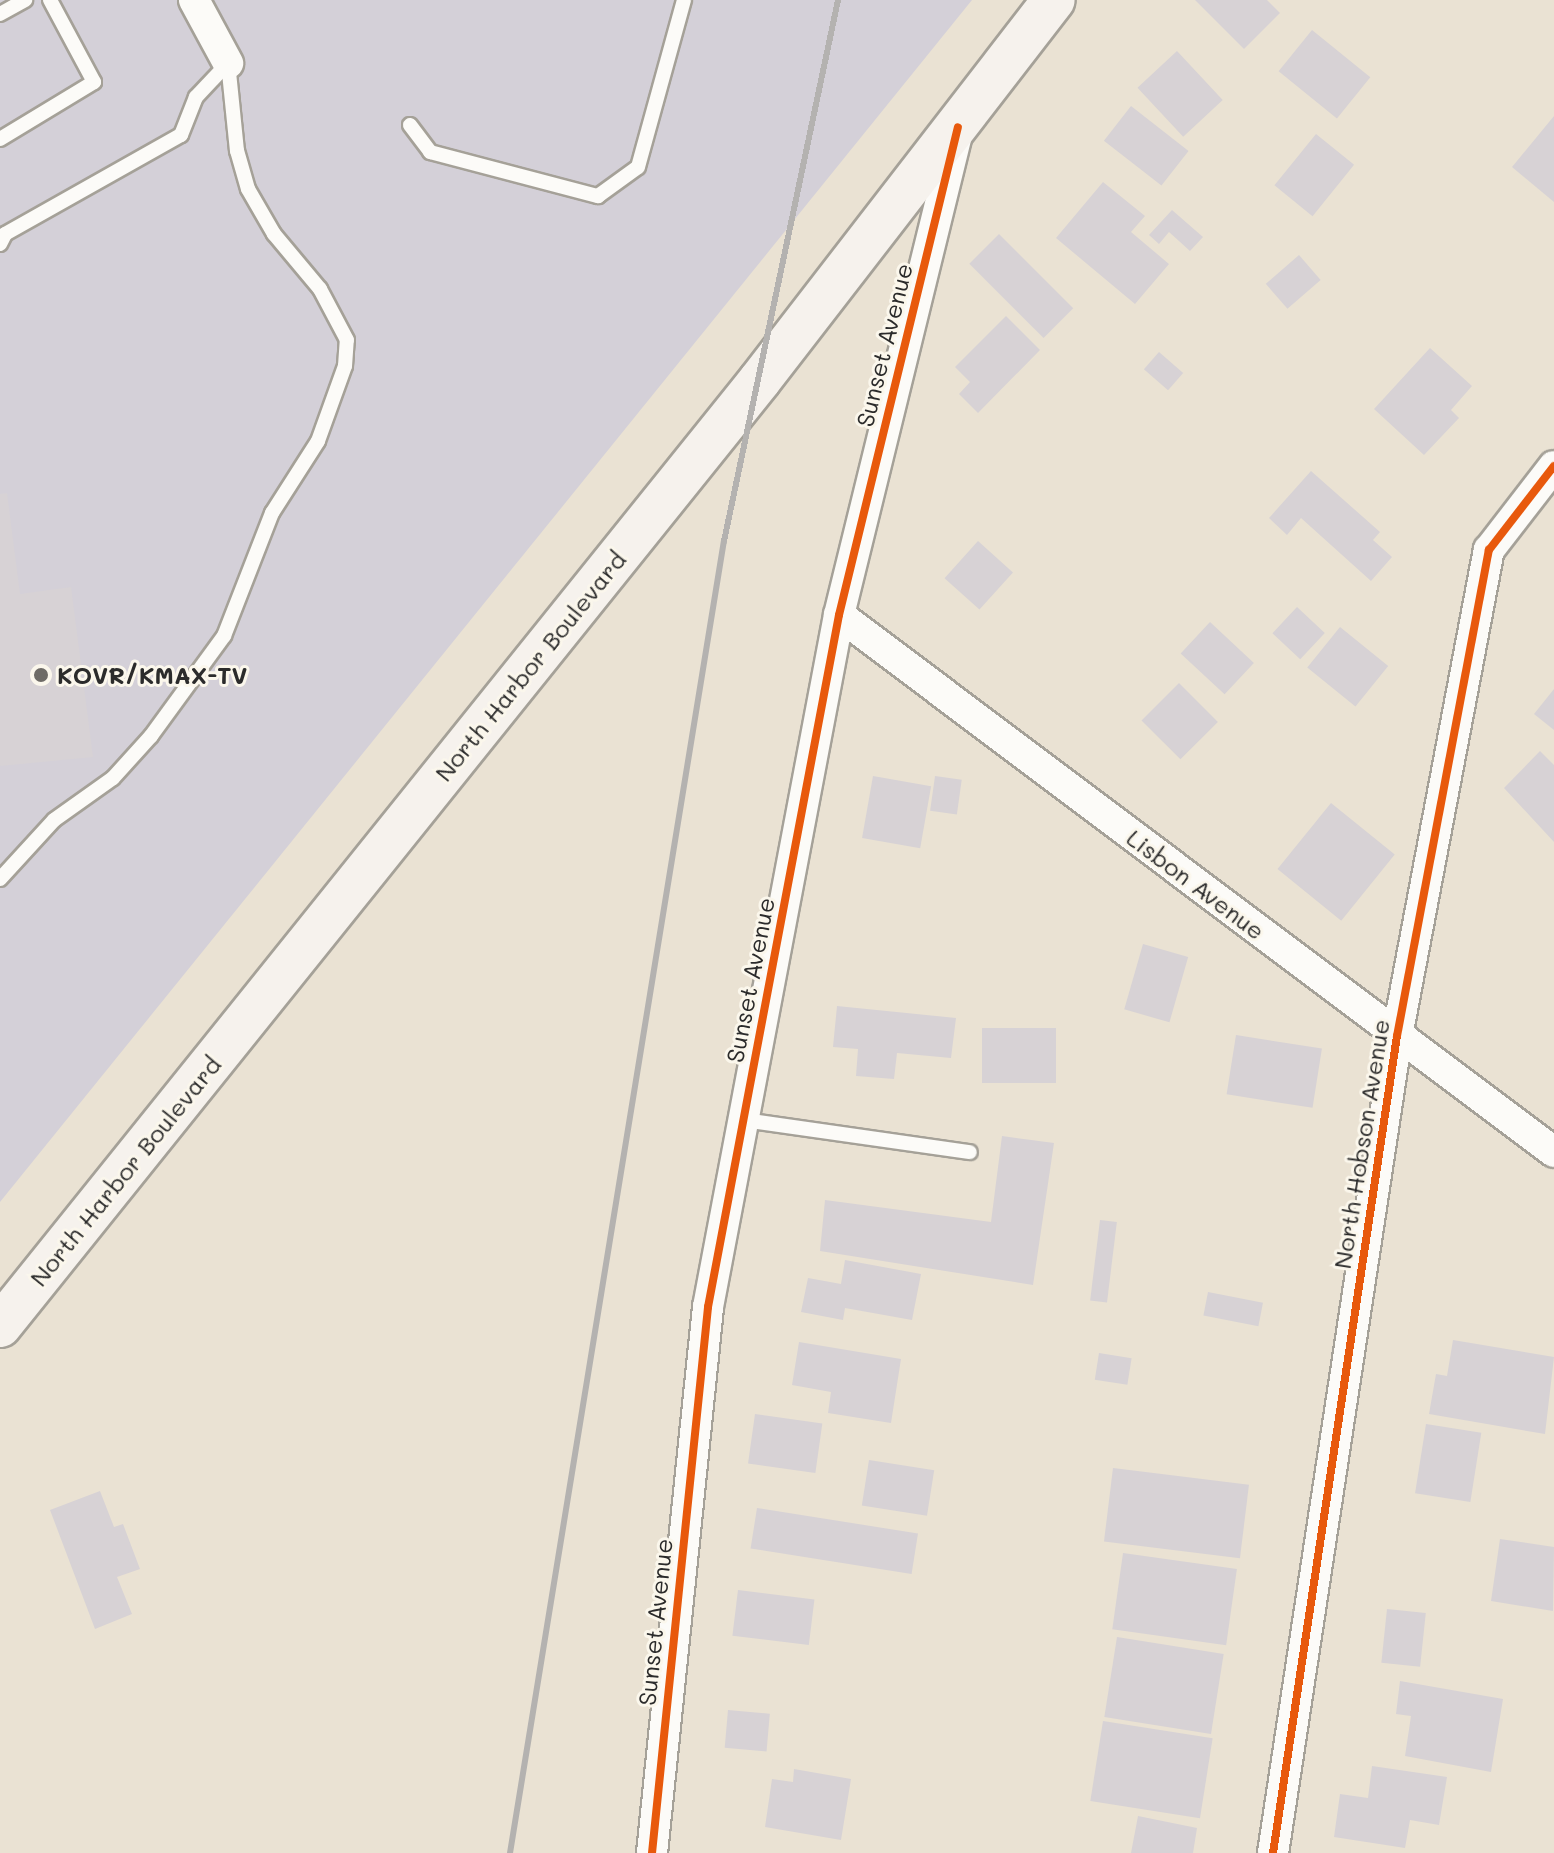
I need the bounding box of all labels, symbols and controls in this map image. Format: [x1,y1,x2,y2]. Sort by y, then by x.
street label: Sunset Avenue [850,260,918,430]
street label: North Harbor Boulevard [428,545,632,787]
place label: KOVR/KMAX-TV [57,661,247,689]
marker: KOVR/KMAX-TV [32,666,50,684]
street label: Lisbon Avenue [1121,823,1271,945]
street label: Sunset Avenue [720,895,780,1065]
street label: North Hobson Avenue [1327,1017,1395,1271]
street label: North Harbor Boulevard [23,1050,227,1292]
street label: Sunset Avenue [632,1537,678,1707]

